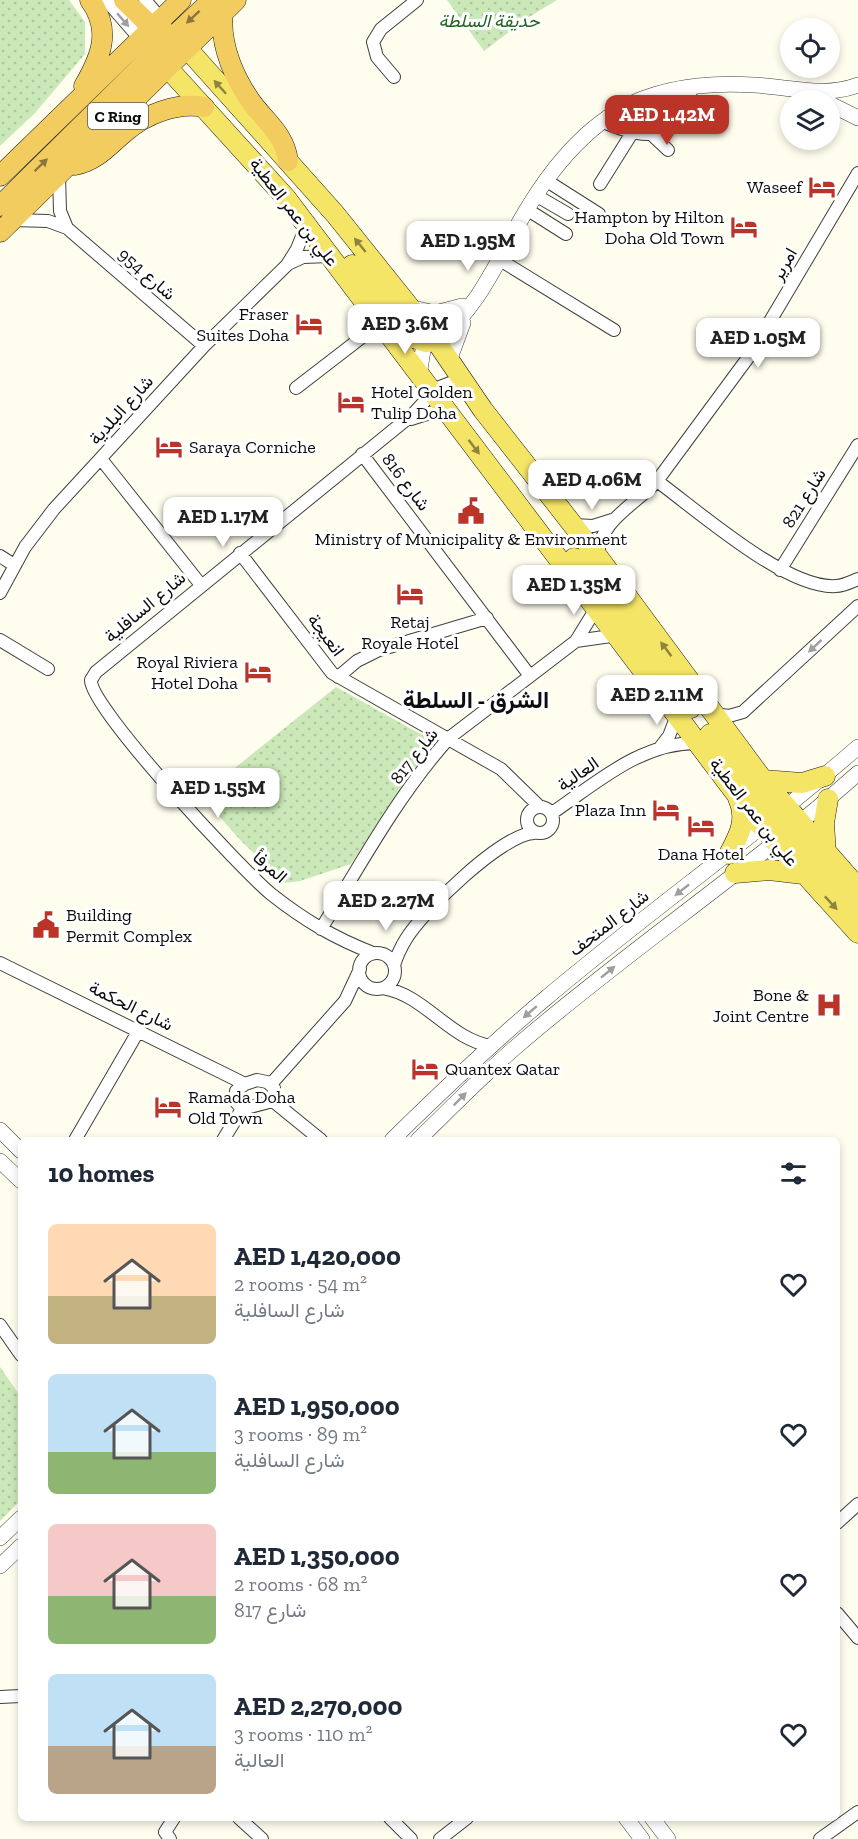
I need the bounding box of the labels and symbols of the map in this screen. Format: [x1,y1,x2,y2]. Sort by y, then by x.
one-way arrow [187,10,201,24]
park label: حديقة السلطة [438,10,541,32]
one-way arrow [116,12,129,27]
one-way arrow [213,79,227,94]
pin: AED 1.42M [598,95,736,146]
road number: C Ring [88,103,148,129]
street label: علي بن عمر العطية [242,153,343,273]
one-way arrow [34,158,49,172]
hotel icon: Waseef [807,172,837,202]
place label: Waseef [747,176,803,198]
place label: Hampton by Hilton Doha Old Town [574,206,725,249]
hotel icon: Hampton by Hilton Doha Old Town [729,212,759,242]
pin: AED 1.95M [399,221,537,272]
one-way arrow [354,238,366,253]
street label: شارع 954 [113,243,180,306]
street label: امرير [765,244,802,285]
place label: Fraser Suites Doha [196,303,289,346]
pin: AED 3.6M [343,304,467,355]
hotel icon: Fraser Suites Doha [294,309,324,339]
pin: AED 1.05M [689,318,827,369]
street label: شارع البلدية [84,371,159,450]
place label: Hotel Golden Tulip Doha [371,381,473,424]
hotel icon: Hotel Golden Tulip Doha [336,387,366,417]
hotel icon: Saraya Corniche [154,432,184,462]
place label: Saraya Corniche [189,436,316,458]
one-way arrow [468,440,480,455]
street label: شارع 816 [376,449,435,516]
pin: AED 4.06M [523,460,661,511]
street label: شارع 821 [777,464,832,532]
public building icon: Ministry of Municipality & Environment [456,496,486,526]
pin: AED 1.17M [154,497,292,548]
place label: Ministry of Municipality & Environment [315,528,628,550]
pin: AED 1.35M [505,565,643,616]
street label: شارع السافلية [100,567,191,648]
hotel icon: Retaj Royale Hotel [395,579,425,609]
street label: انعيجة [303,609,349,661]
place label: Retaj Royale Hotel [361,611,459,654]
one-way arrow [808,639,823,652]
one-way arrow [660,641,672,657]
place label: Royal Riviera Hotel Doha [137,651,238,694]
hotel icon: Royal Riviera Hotel Doha [243,657,273,687]
pin: AED 2.11M [588,675,726,726]
district label: الشرق - السلطة [403,685,549,715]
street label: شارع 817 [385,724,443,789]
street label: العالية [553,752,603,796]
street label: علي بن عمر العطية [702,753,803,873]
pin: AED 1.55M [149,768,287,819]
hotel icon: Plaza Inn [651,795,681,825]
place label: Plaza Inn [575,799,647,821]
hotel icon: Dana Hotel [686,811,716,841]
place label: Dana Hotel [658,843,745,865]
street label: المرفأ [248,846,292,888]
pin: AED 2.27M [317,881,455,932]
one-way arrow [675,884,690,896]
street label: شارع المتحف [565,885,654,962]
one-way arrow [823,896,837,910]
place label: Building Permit Complex [66,904,192,947]
public building icon: Building Permit Complex [31,910,61,940]
one-way arrow [600,966,616,979]
street label: شارع الحكمة [85,976,177,1037]
place label: Bone & Joint Centre [713,984,809,1027]
hospital icon: Bone & Joint Centre [814,990,844,1020]
one-way arrow [523,1005,538,1018]
hotel icon: Quantex Qatar [410,1054,440,1084]
place label: Quantex Qatar [445,1058,560,1080]
place label: Ramada Doha Old Town [188,1086,296,1129]
hotel icon: Ramada Doha Old Town [153,1092,183,1122]
one-way arrow [453,1092,468,1106]

